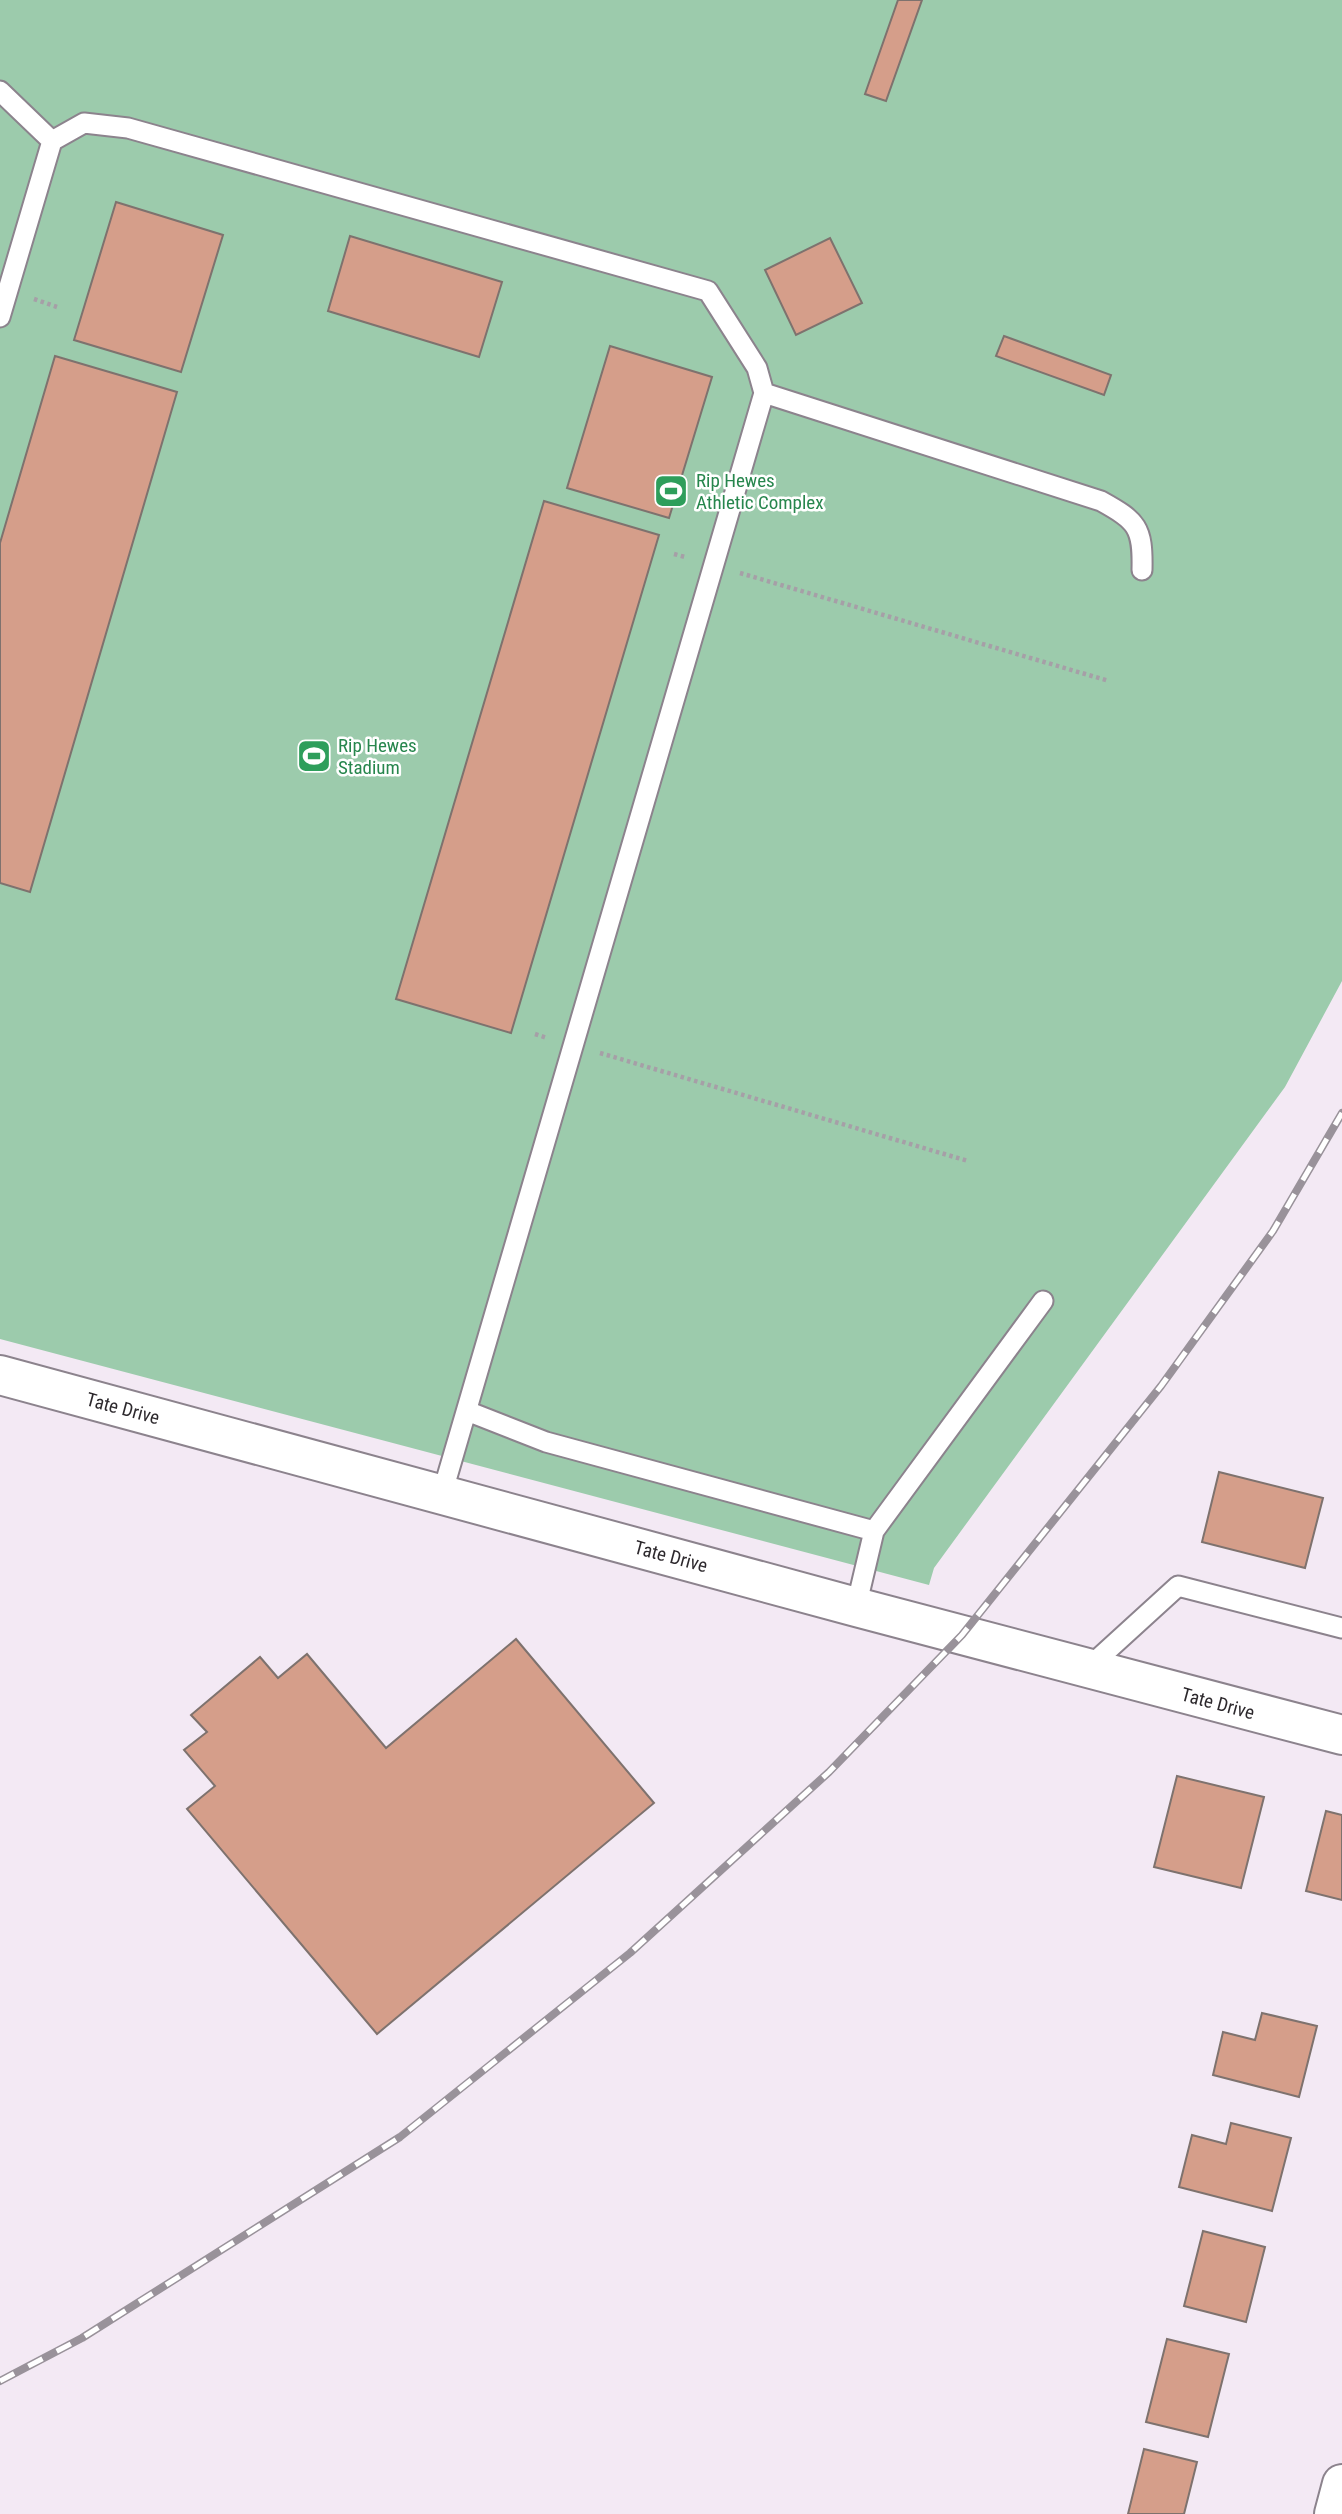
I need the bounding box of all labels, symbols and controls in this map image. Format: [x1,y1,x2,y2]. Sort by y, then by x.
place label: Rip Hewes Athletic Complex [696,469,824,514]
sports icon: Rip Hewes Athletic Complex [652,472,690,510]
place label: Rip Hewes Stadium [338,734,417,779]
sports icon: Rip Hewes Stadium [295,737,333,775]
street label: Tate Drive [84,1388,162,1429]
street label: Tate Drive [632,1536,710,1577]
street label: Tate Drive [1179,1683,1257,1724]

